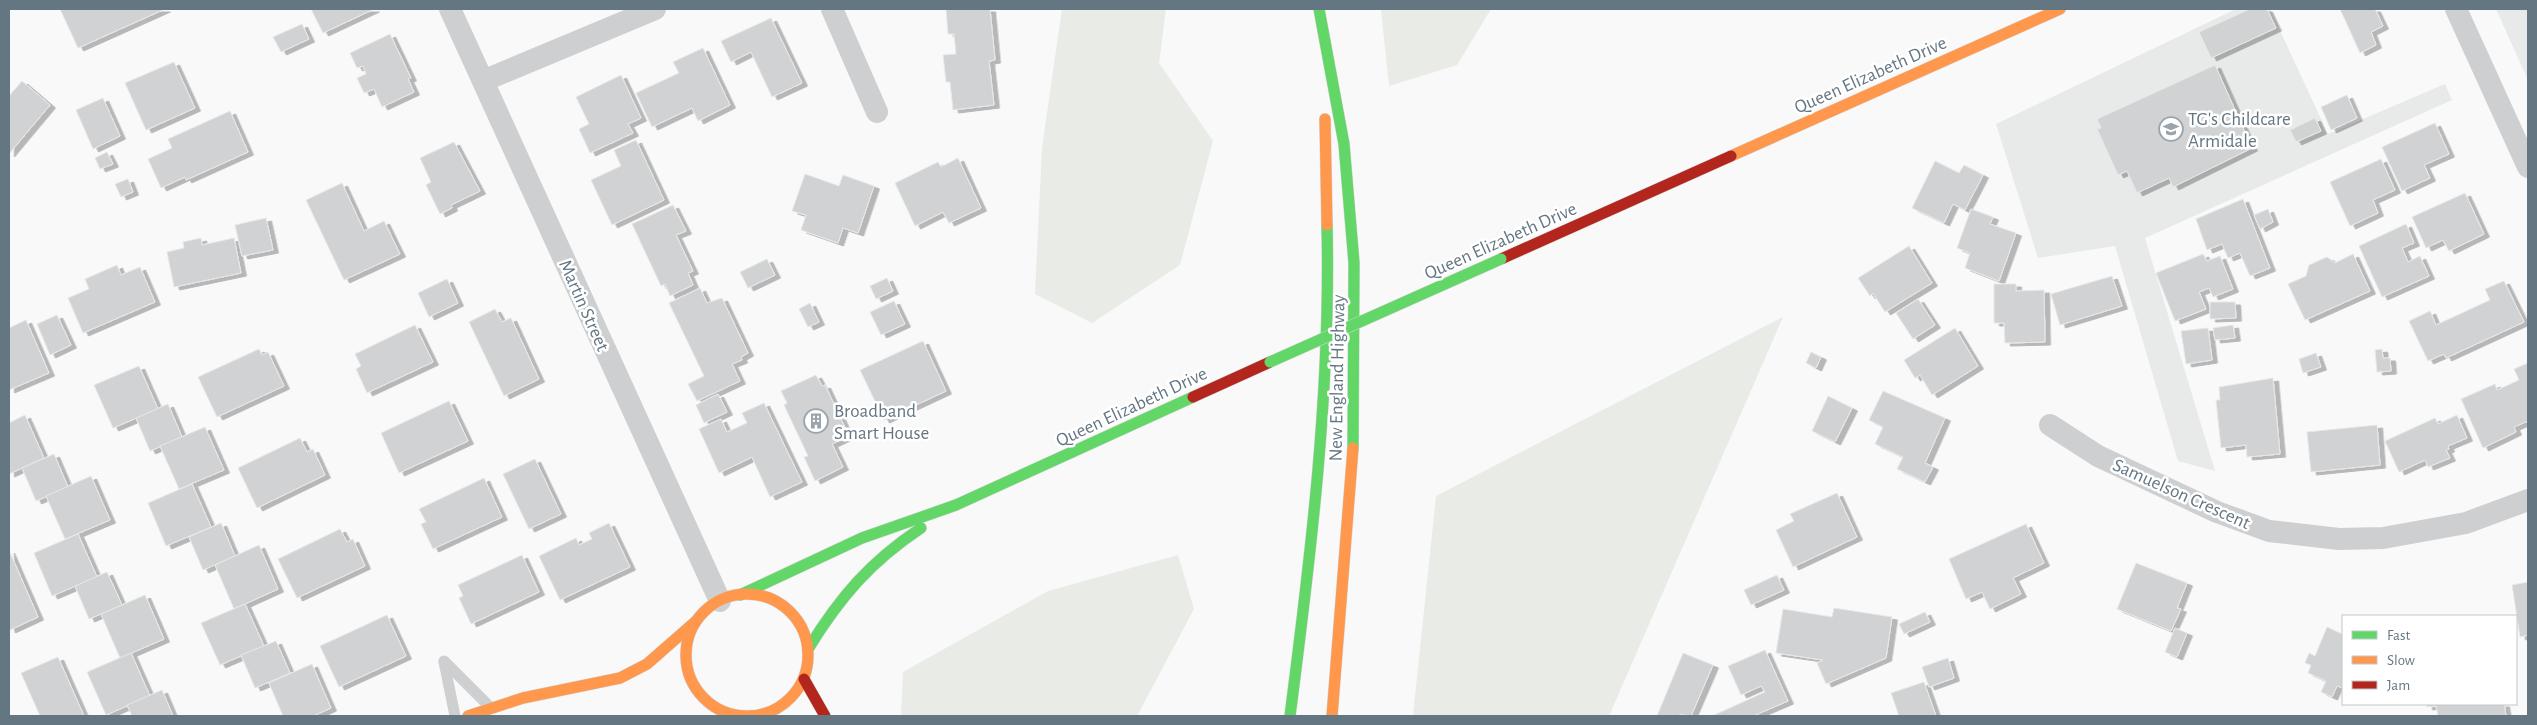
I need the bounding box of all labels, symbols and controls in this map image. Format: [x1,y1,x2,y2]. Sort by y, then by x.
street label: Queen Elizabeth Drive [1792,33,1950,117]
place label: TG's Childcare Armidale [2188,110,2291,151]
school or university icon: TG's Childcare Armidale [2158,116,2184,142]
street label: Queen Elizabeth Drive [1422,199,1580,283]
street label: Martin Street [555,257,612,354]
street label: New England Highway [1327,294,1348,462]
street label: Queen Elizabeth Drive [1053,364,1210,451]
place label: Broadband Smart House [834,402,929,443]
building icon: Broadband Smart House [803,408,829,434]
street label: Samuelson Crescent [2110,456,2253,533]
legend [2342,615,2517,705]
text: Fast [2387,628,2411,643]
text: Slow [2387,653,2415,668]
text: Jam [2387,678,2410,693]

